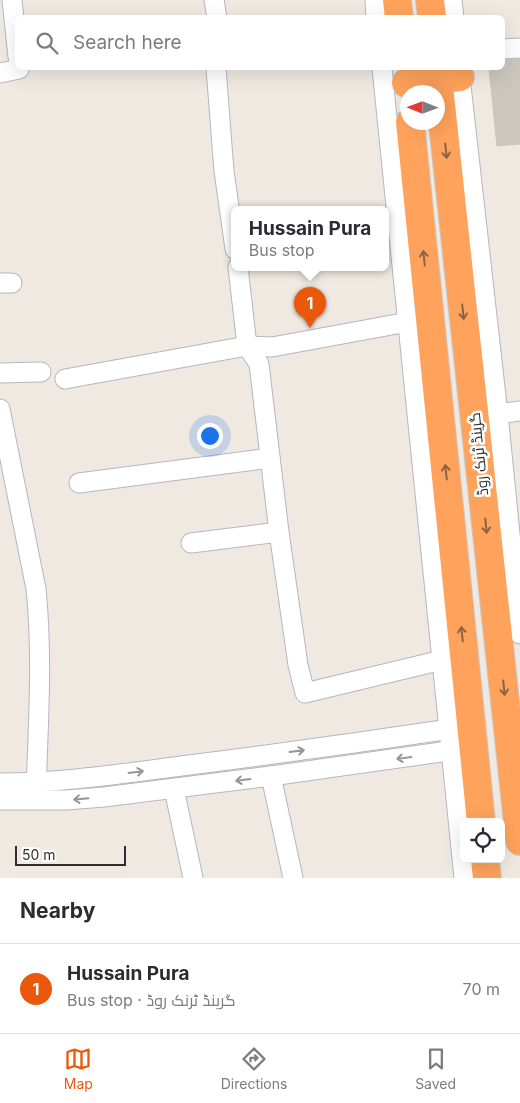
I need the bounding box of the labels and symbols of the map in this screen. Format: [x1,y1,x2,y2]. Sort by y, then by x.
north arrow [400,85,445,130]
one-way arrow [441,142,451,158]
one-way arrow [419,251,429,267]
pin: 1 [294,287,326,328]
one-way arrow [458,304,468,320]
street label: گرینڈ ٹرنک روڈ [465,411,492,497]
your location [197,423,223,449]
one-way arrow [441,465,451,481]
one-way arrow [481,518,491,534]
one-way arrow [457,626,467,642]
one-way arrow [499,679,508,695]
one-way arrow [288,746,304,756]
one-way arrow [396,753,412,763]
one-way arrow [127,767,143,777]
one-way arrow [235,775,251,785]
one-way arrow [74,794,90,803]
scale bar [15,843,126,866]

